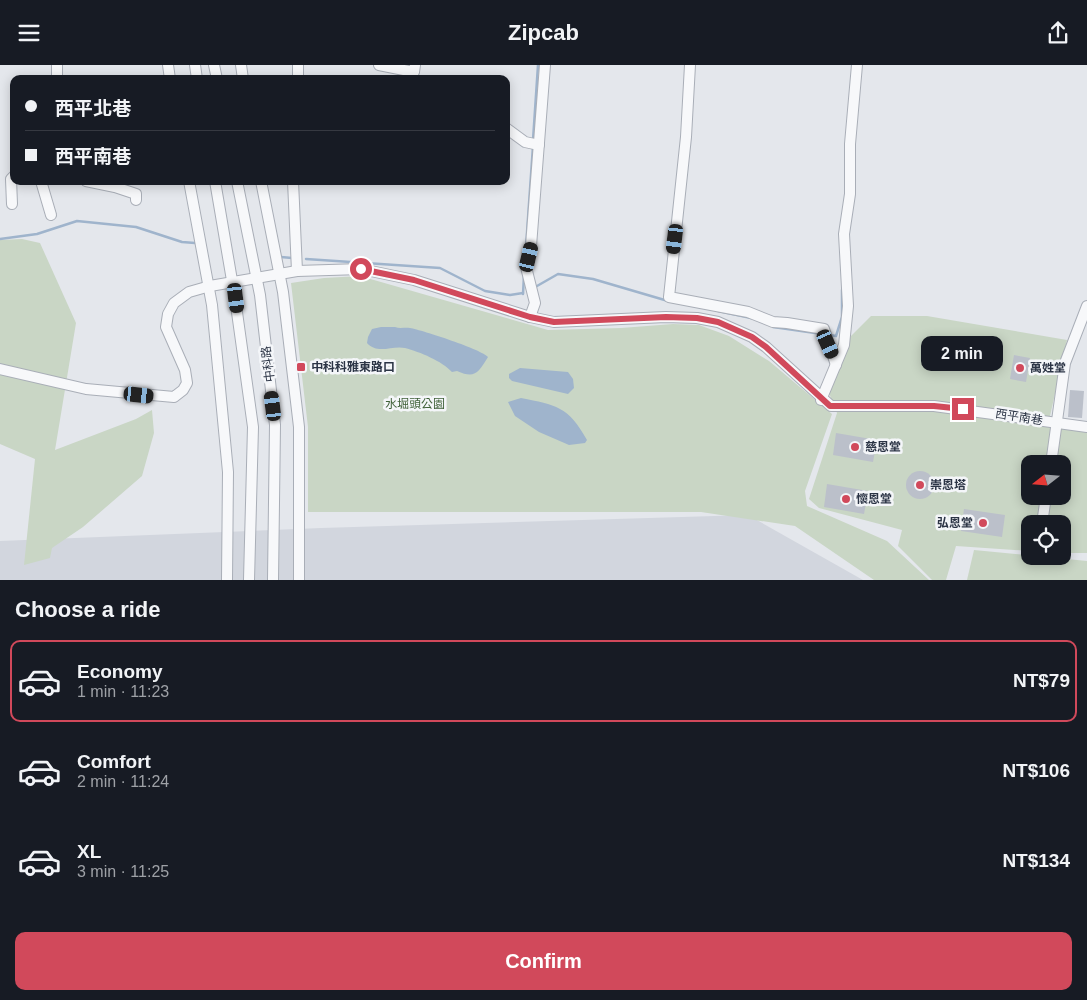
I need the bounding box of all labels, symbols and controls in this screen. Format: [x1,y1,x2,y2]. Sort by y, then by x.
icon: menu [15,19,43,47]
icon: share [1044,19,1072,47]
text: Zipcab [508,20,579,45]
text: 西平北巷 [55,98,131,119]
text: 西平南巷 [55,146,131,167]
car [665,223,684,255]
car [518,241,539,273]
route start [350,258,372,280]
car [226,282,245,314]
car [815,327,840,361]
callout: 2 min [922,337,1004,371]
street label: 中科路 [259,345,277,383]
text: 2 min [941,345,983,362]
place label: 中科科雅東路口 [311,360,395,374]
marker: 中科科雅東路口 [295,361,307,373]
place label: 萬姓堂 [1030,361,1066,375]
marker: 萬姓堂 [1014,362,1026,374]
car [123,386,154,404]
car [263,390,282,422]
park label: 水堀頭公園 [385,397,445,411]
route end [952,398,974,420]
street label: 西平南巷 [994,406,1044,428]
place label: 慈恩堂 [865,440,901,454]
marker: 慈恩堂 [849,441,861,453]
north arrow [1021,455,1071,505]
map controls [1021,455,1071,565]
place label: 崇恩塔 [930,478,966,492]
marker: 崇恩塔 [914,479,926,491]
place label: 懷恩堂 [856,492,892,506]
marker: 懷恩堂 [840,493,852,505]
button: locate [1021,515,1071,565]
place label: 弘恩堂 [937,516,973,530]
marker: 弘恩堂 [977,517,989,529]
text: Choose a ride [15,597,160,622]
icon: car [17,659,62,704]
text: Economy [77,661,163,682]
text: NT$79 [1013,670,1070,691]
text: 1 min · 11:23 [77,683,169,700]
icon: car [17,749,62,794]
text: Comfort [77,751,151,772]
text: NT$106 [1002,760,1070,781]
text: 2 min · 11:24 [77,773,169,790]
icon: car [17,839,62,884]
text: XL [77,841,101,862]
text: NT$134 [1002,850,1070,871]
text: 3 min · 11:25 [77,863,169,880]
button: Confirm [15,932,1072,990]

